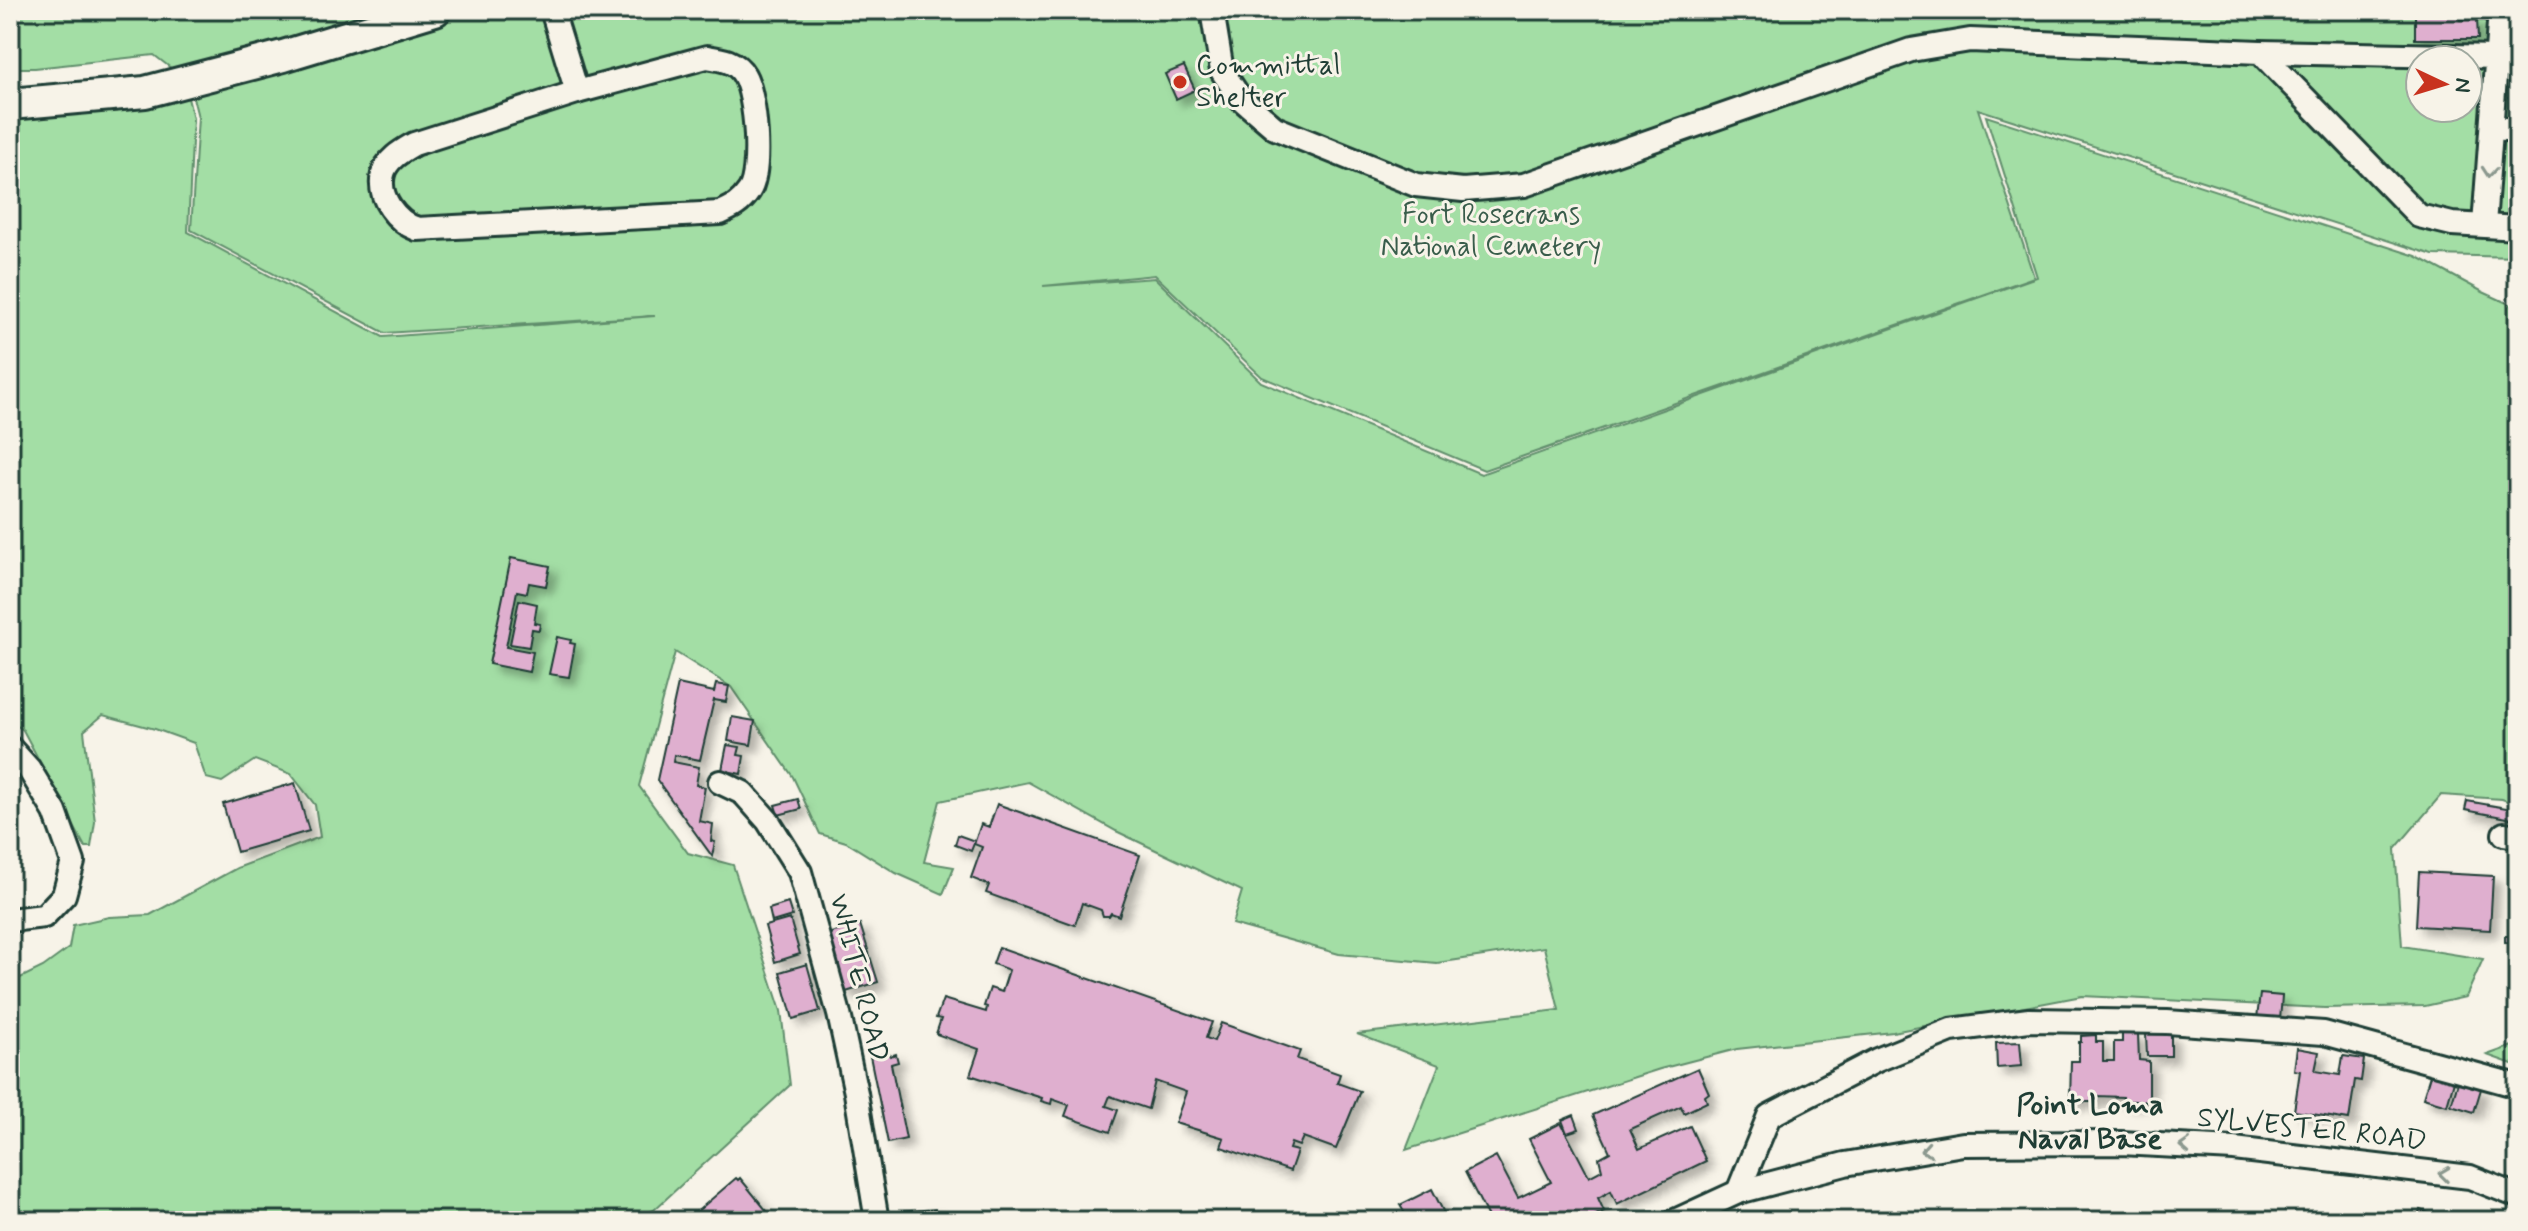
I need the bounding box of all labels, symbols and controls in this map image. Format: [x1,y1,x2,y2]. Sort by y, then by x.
north arrow [2404,44,2484,124]
place label: Committal Shelter [1196,48,1340,117]
marker: Committal Shelter [1171,73,1189,91]
text: N [2447,77,2476,94]
one-way arrow [2481,166,2498,179]
park label: Fort Rosecrans National Cemetery [1381,197,1601,266]
street label: WHITE ROAD [819,890,897,1066]
district label: Point Loma Naval Base [2016,1086,2164,1159]
street label: SYLVESTER ROAD [2195,1100,2429,1160]
one-way arrow [2178,1138,2191,1155]
one-way arrow [1919,1141,1933,1158]
one-way arrow [2437,1166,2450,1183]

